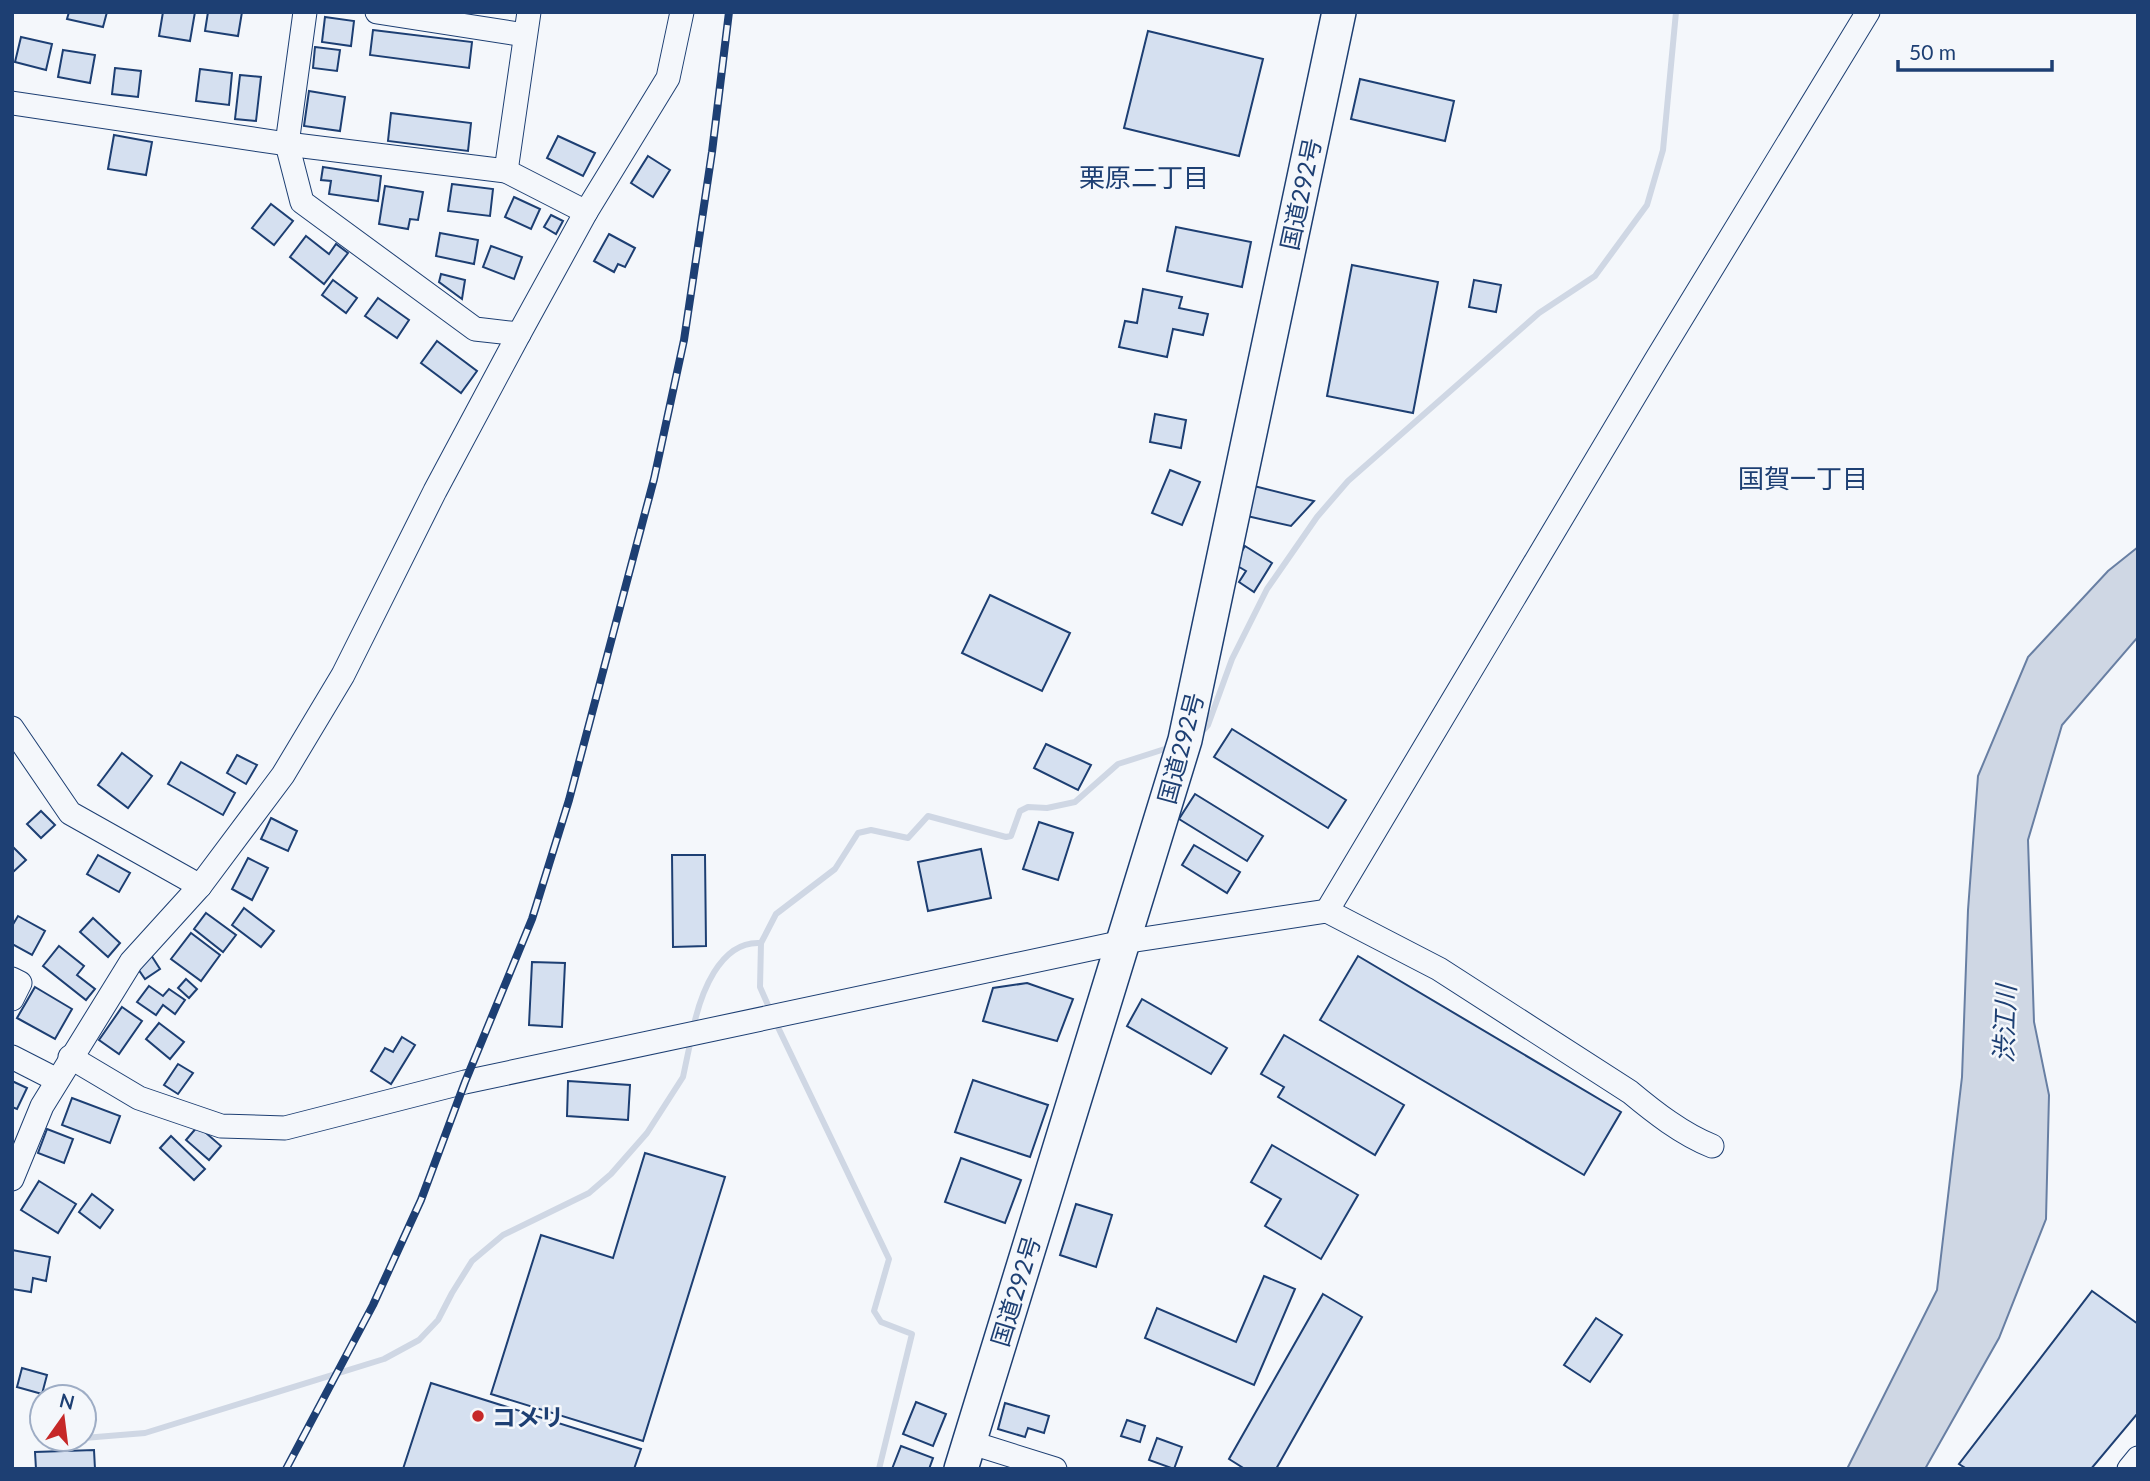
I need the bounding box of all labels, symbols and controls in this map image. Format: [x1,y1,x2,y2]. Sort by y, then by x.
scale bar [1898,28,2052,72]
text: 50 m [1909,39,1956,64]
street label: 国道292号 [1274,135,1326,253]
district label: 栗原二丁目 [1079,161,1209,193]
district label: 国賀一丁目 [1738,462,1868,494]
street label: 国道292号 [1151,689,1209,807]
water label: 渋江川 [1987,981,2021,1064]
street label: 国道292号 [985,1232,1045,1350]
north arrow [28,1383,98,1453]
text: N [57,1388,77,1414]
place label: コメリ [492,1402,564,1431]
marker: コメリ [470,1408,486,1424]

